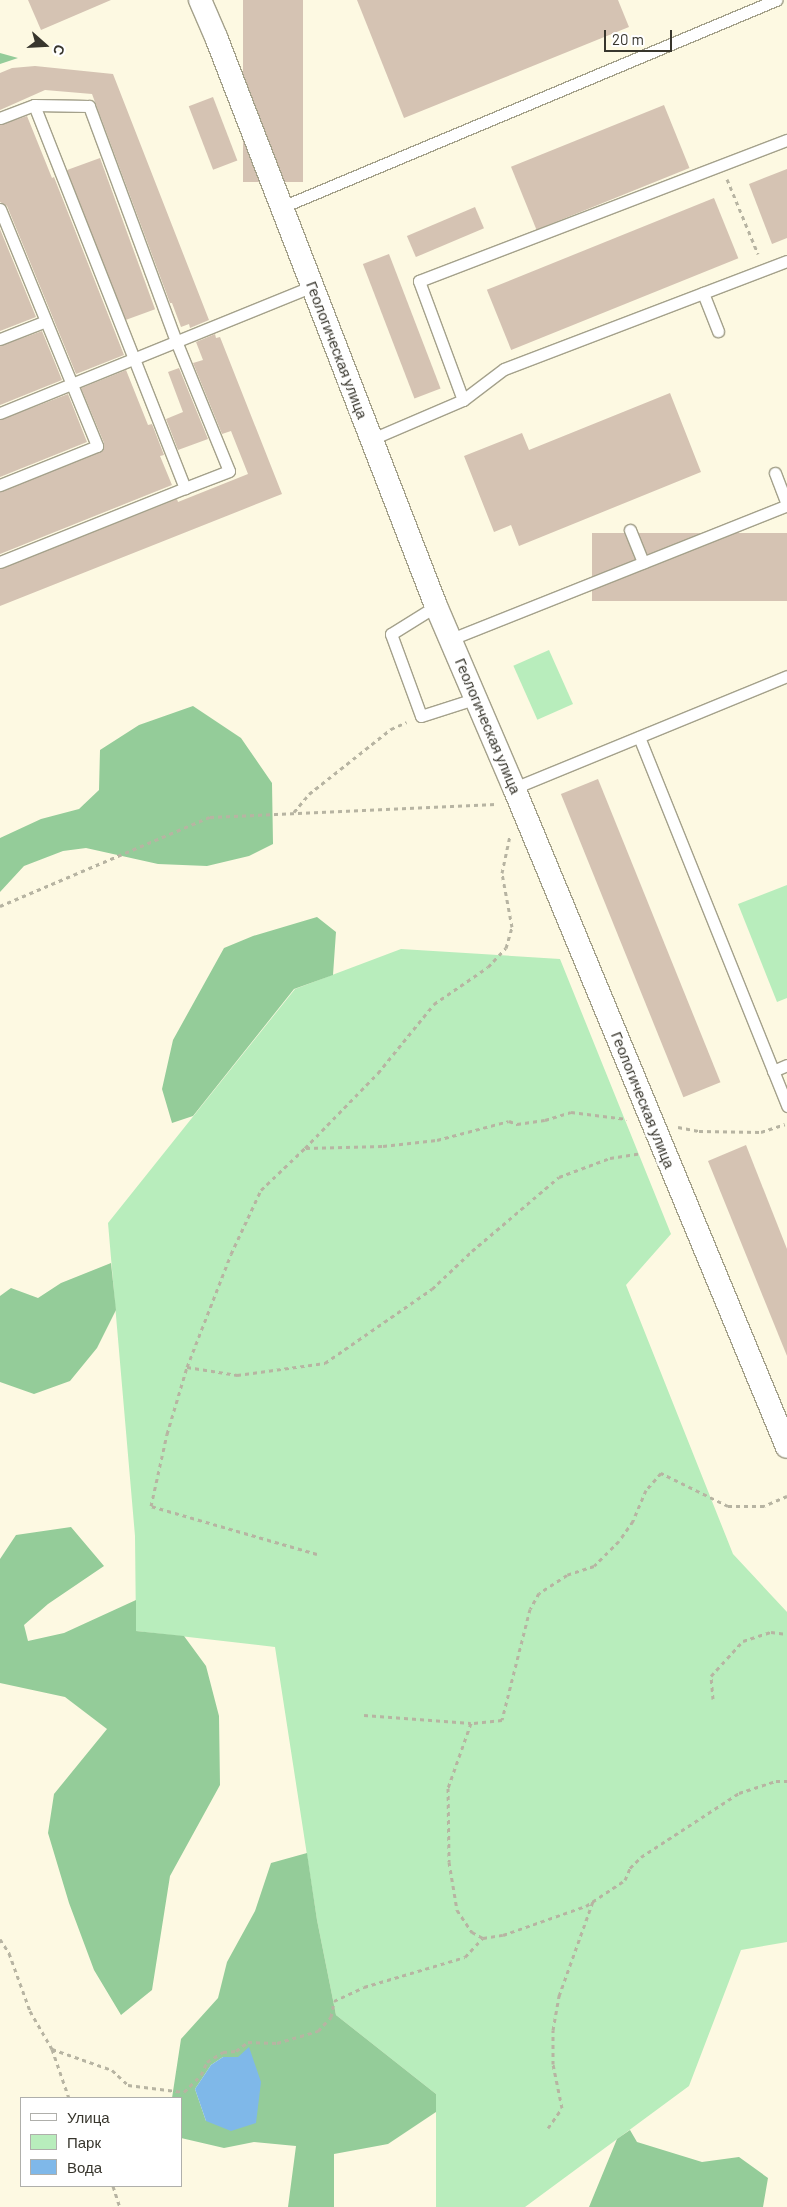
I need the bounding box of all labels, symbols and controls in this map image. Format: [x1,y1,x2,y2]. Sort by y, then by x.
north arrow [20,20,70,70]
scale bar [607,20,674,52]
text: 20 m [612,30,644,48]
text: С [50,42,69,58]
street label: Геологическая улица [302,279,372,421]
street label: Геологическая улица [451,655,525,797]
street label: Геологическая улица [607,1029,679,1171]
legend [20,2097,182,2187]
text: Улица [67,2108,110,2126]
text: Парк [67,2133,101,2151]
text: Вода [67,2158,102,2176]

